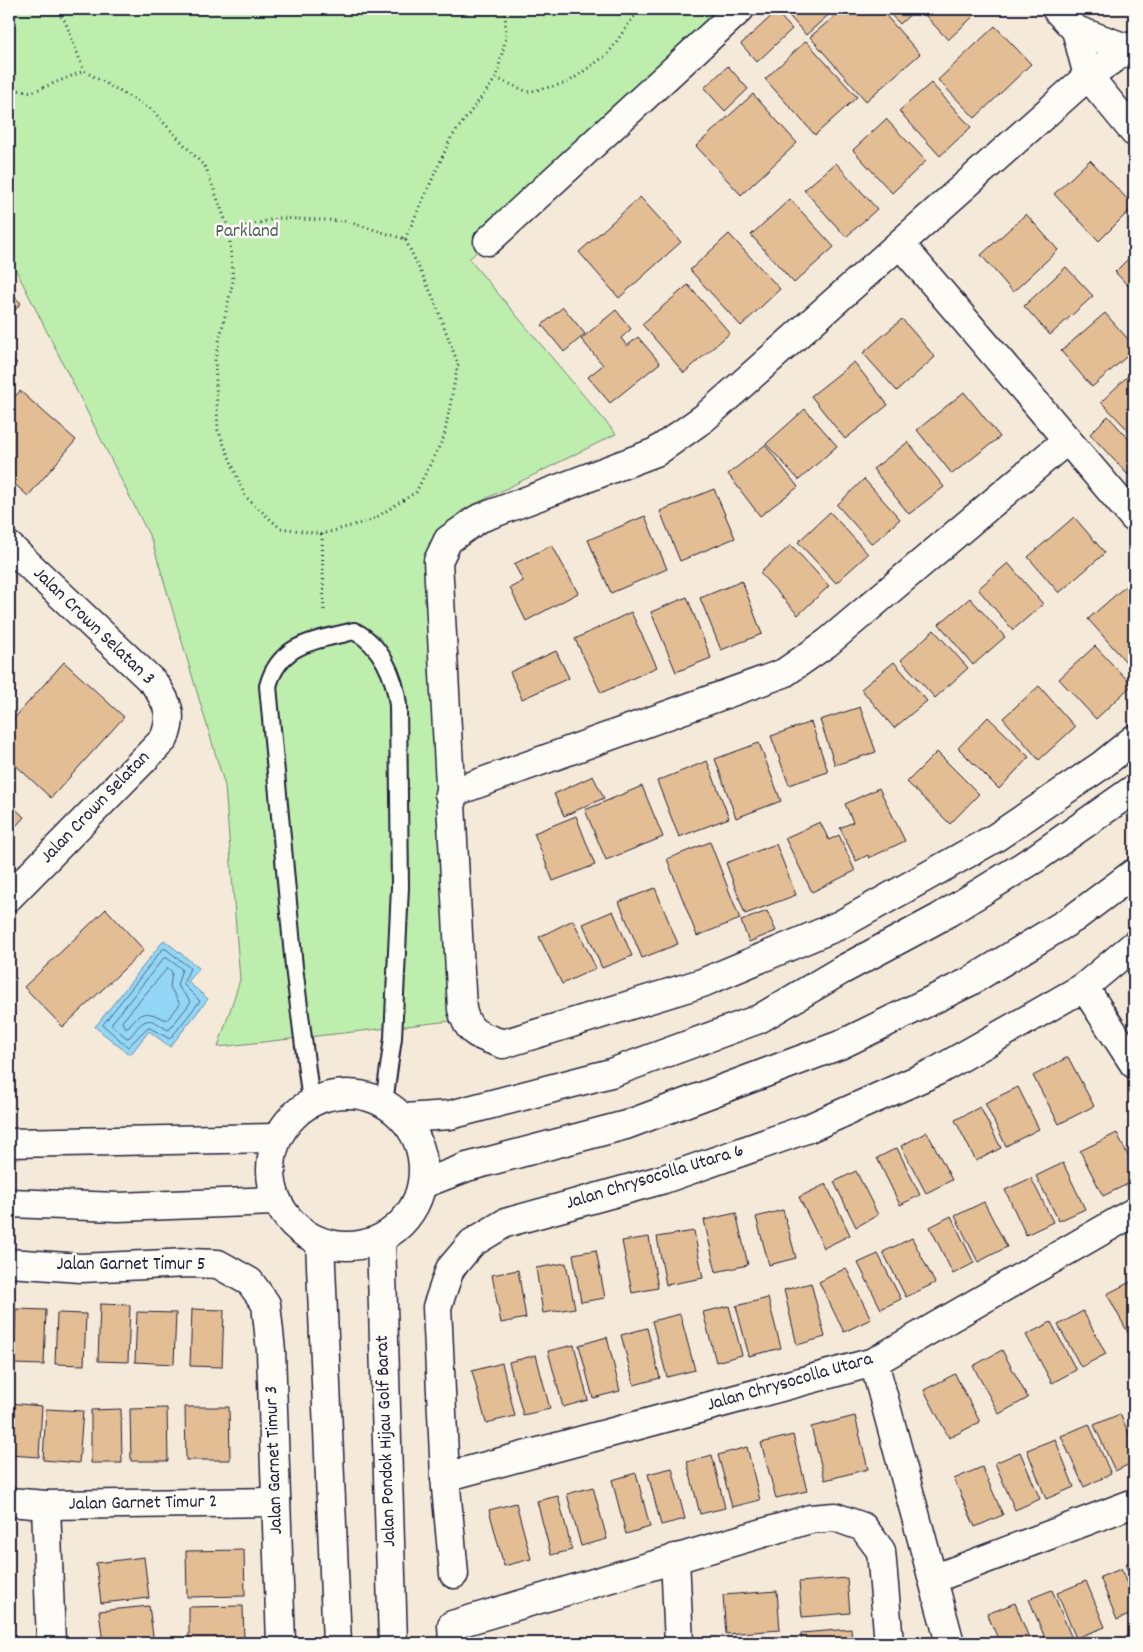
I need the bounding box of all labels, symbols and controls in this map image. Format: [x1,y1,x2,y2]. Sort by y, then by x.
park label: Parkland [215,219,279,246]
street label: Jalan Crown Selatan 3 [26,562,160,692]
street label: Jalan Crown Selatan [35,746,157,870]
street label: Jalan Chrysocolla Utara 6 [563,1138,747,1218]
street label: Jalan Garnet Timur 5 [57,1252,205,1279]
street label: Jalan Pondok Hijau Golf Barat [370,1335,404,1547]
street label: Jalan Chrysocolla Utara [704,1346,877,1420]
street label: Jalan Garnet Timur 3 [259,1385,291,1535]
street label: Jalan Garnet Timur 2 [69,1489,217,1519]

